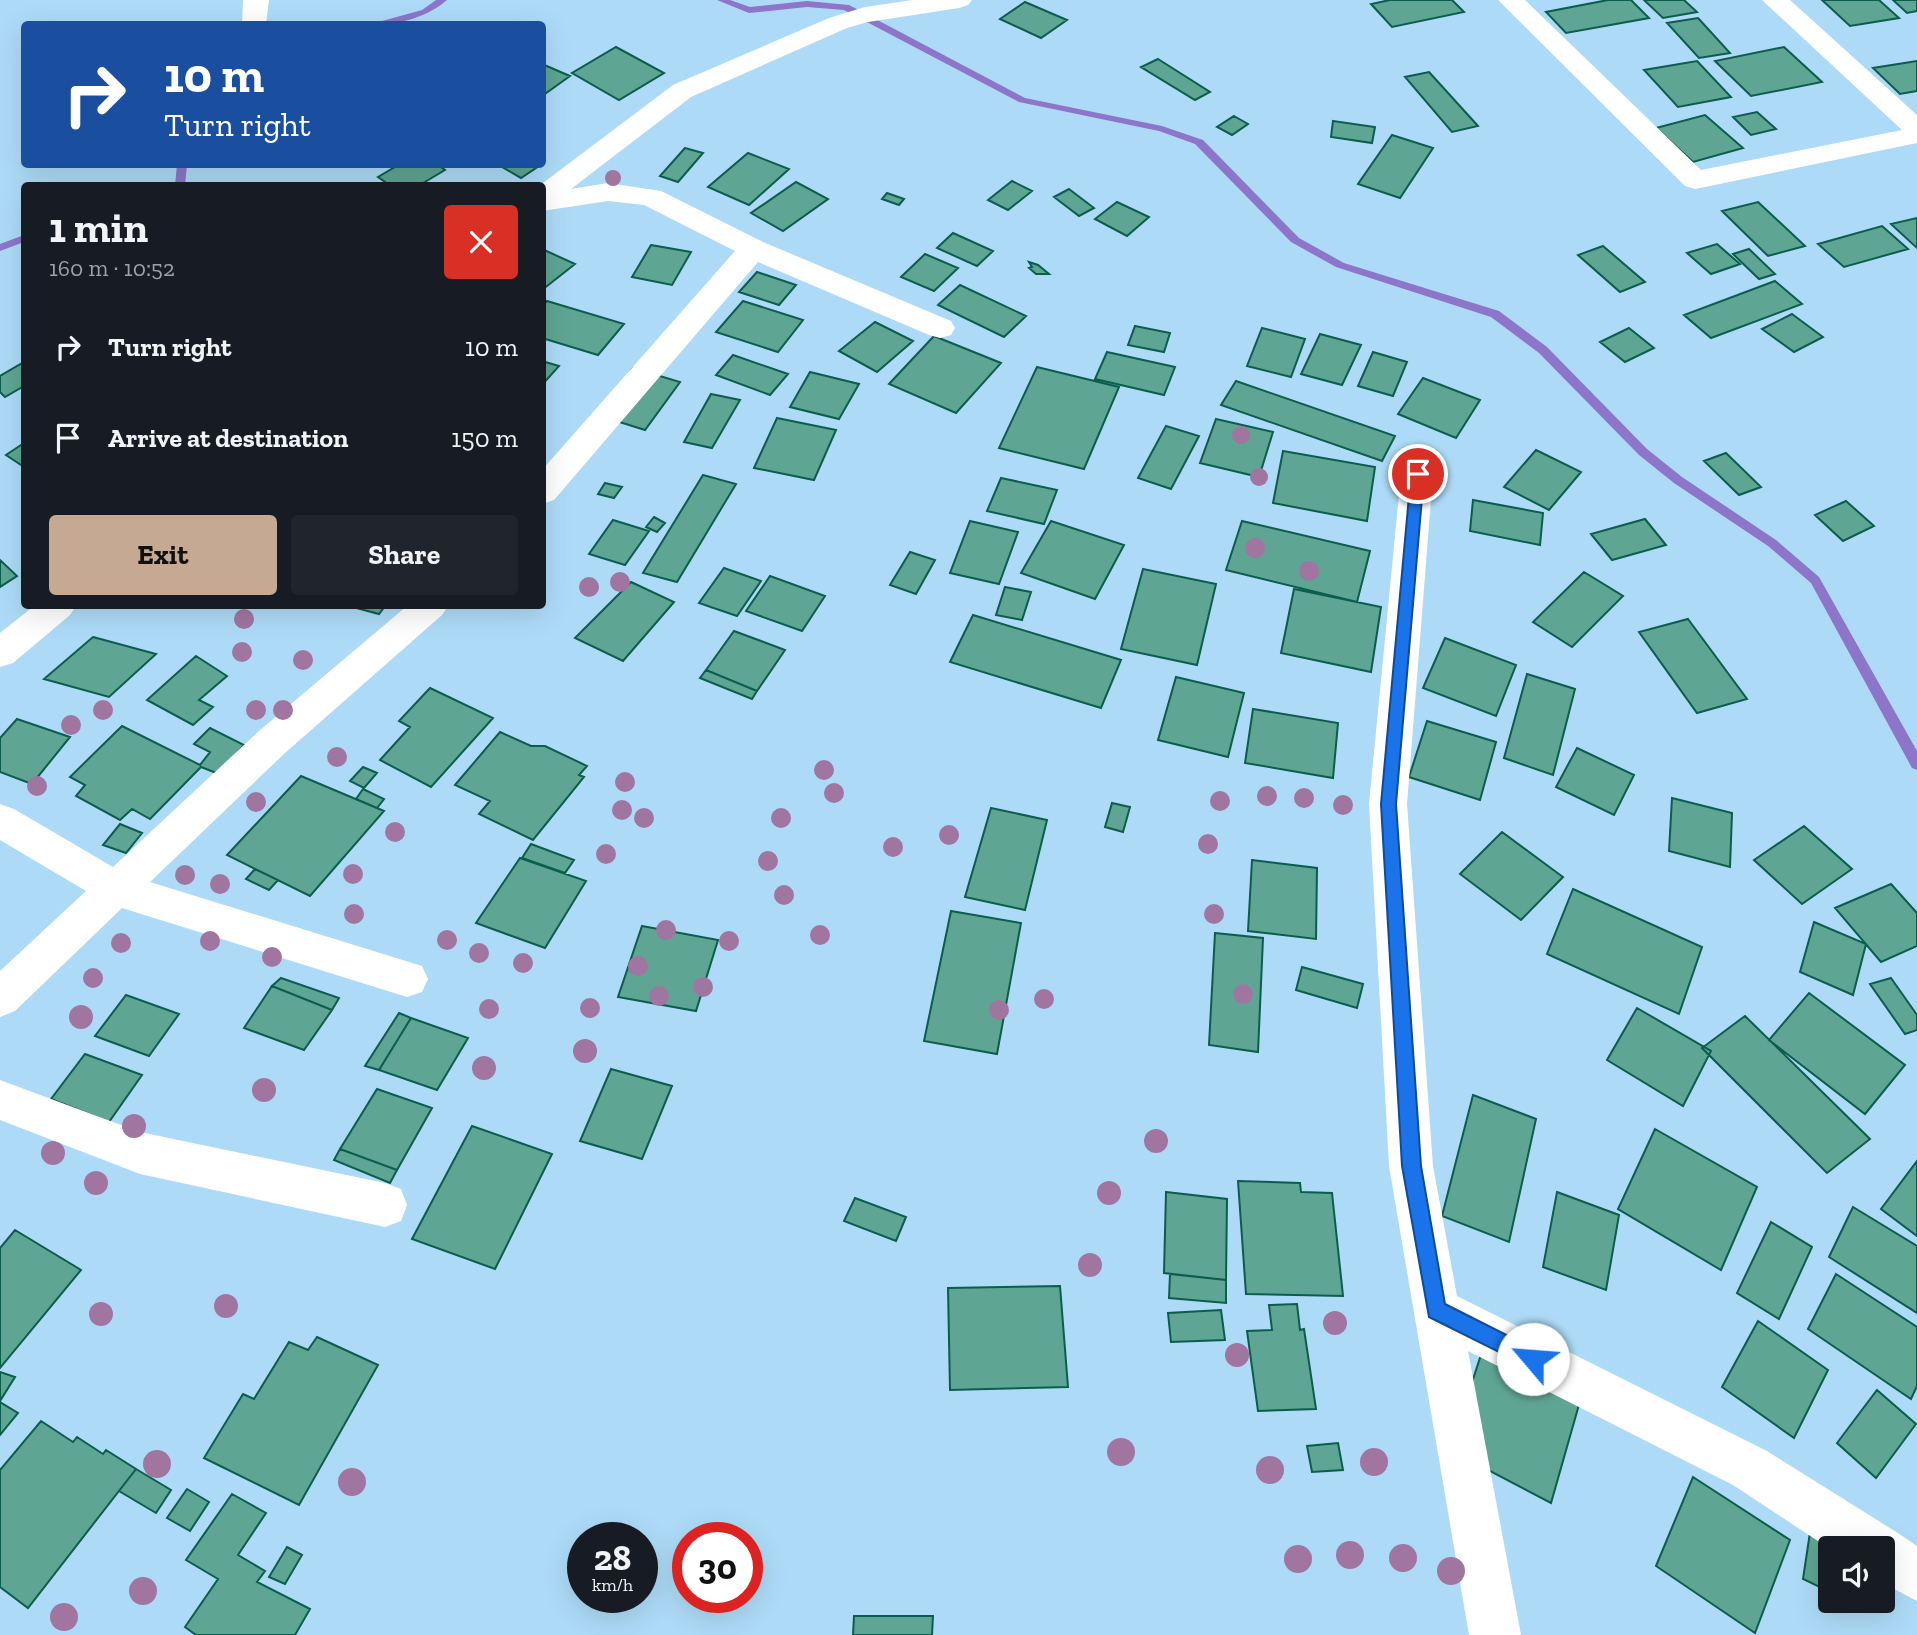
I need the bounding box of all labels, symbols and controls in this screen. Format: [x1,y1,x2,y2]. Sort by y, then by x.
text: 10 m [164,46,264,105]
icon: right [49,49,140,140]
text: Turn right [164,106,311,144]
text: 1 min [49,202,148,253]
button: close [444,205,518,279]
text: 160 m · 10:52 [49,254,175,282]
icon: right [49,328,87,366]
text: Turn right [108,331,231,363]
text: 10 m [465,331,518,363]
icon: arrive [49,419,87,457]
text: Arrive at destination [108,422,348,454]
text: 150 m [451,422,518,454]
pin [1388,444,1448,504]
icon: arrive [1399,455,1437,493]
button: Exit [49,515,277,595]
button: Share [291,515,518,595]
position arrow [1496,1322,1570,1396]
speed limit sign: 30 [672,1522,763,1613]
map controls [1818,1536,1895,1613]
button: sound [1818,1536,1895,1613]
text: 28 [594,1537,631,1579]
text: km/h [592,1574,633,1596]

